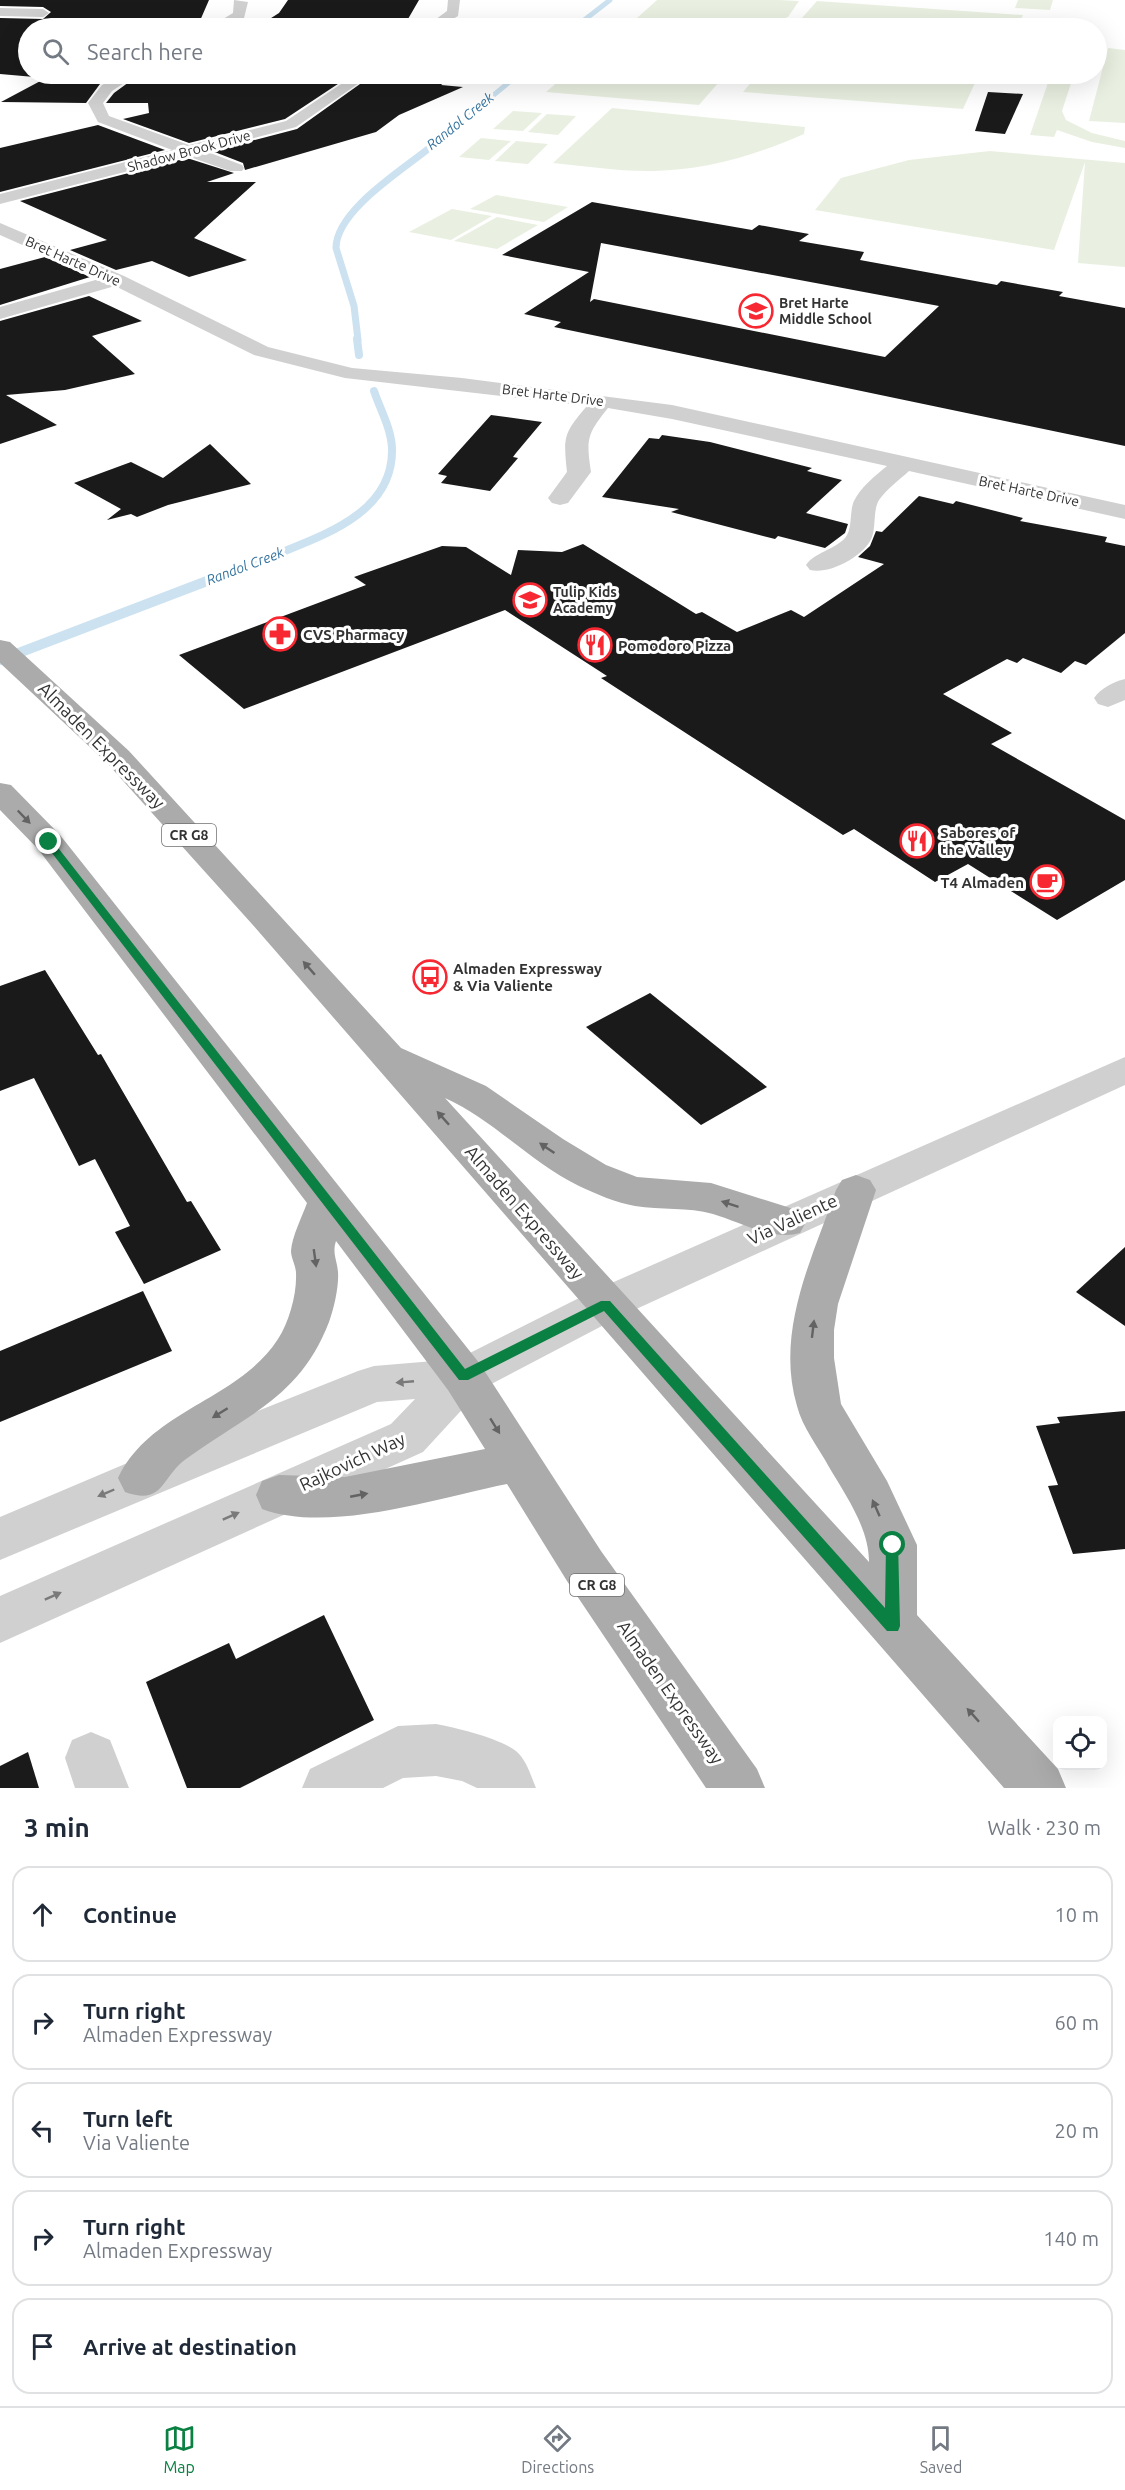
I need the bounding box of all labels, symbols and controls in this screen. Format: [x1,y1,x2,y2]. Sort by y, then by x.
search box [18,18,1107,84]
icon: search [39,35,72,68]
text: Search here [87,39,203,64]
water label: Randol Creek [423,89,497,153]
street label: Shadow Brook Drive [126,127,252,175]
street label: Bret Harte Drive [23,233,123,289]
school or university icon: Bret Harte Middle School [738,293,774,329]
place label: Bret Harte Middle School [779,295,872,327]
street label: Bret Harte Drive [501,381,605,409]
street label: Bret Harte Drive [977,473,1081,509]
water label: Randol Creek [204,544,287,588]
school or university icon: Tulip Kids Academy [512,582,548,618]
place label: Tulip Kids Academy [553,584,617,616]
pharmacy icon: CVS Pharmacy [262,616,298,652]
place label: CVS Pharmacy [303,626,405,643]
restaurant icon: Pomodoro Pizza [577,627,613,663]
place label: Pomodoro Pizza [618,637,731,654]
street label: Almaden Expressway [35,678,169,812]
one-way arrow [17,809,31,823]
restaurant icon: Sabores of the Valley [899,823,935,859]
road number: CR G8 [162,824,216,846]
place label: Sabores of the Valley [940,824,1016,858]
route end [35,828,61,854]
cafe icon: T4 Almaden [1029,864,1065,900]
place label: T4 Almaden [940,874,1024,891]
bus stop icon: Almaden Expressway & Via Valiente [412,959,448,995]
one-way arrow [303,960,316,976]
place label: Almaden Expressway & Via Valiente [453,960,602,994]
one-way arrow [437,1111,450,1126]
street label: Almaden Expressway [462,1141,589,1283]
one-way arrow [539,1142,556,1153]
street label: Via Valiente [744,1190,840,1248]
one-way arrow [721,1199,739,1208]
one-way arrow [310,1249,319,1268]
one-way arrow [808,1320,818,1339]
one-way arrow [396,1377,415,1387]
one-way arrow [212,1408,228,1419]
one-way arrow [489,1418,500,1434]
street label: Rajkovich Way [296,1428,408,1494]
one-way arrow [97,1489,114,1498]
one-way arrow [349,1490,368,1499]
one-way arrow [872,1500,881,1517]
one-way arrow [223,1512,240,1521]
route start [879,1531,905,1557]
road number: CR G8 [570,1574,624,1596]
one-way arrow [45,1591,63,1601]
street label: Almaden Expressway [614,1617,728,1768]
one-way arrow [966,1708,980,1722]
map controls [1053,1716,1107,1770]
button: locate [1053,1716,1107,1770]
text: 3 min [24,1813,90,1842]
text: Walk · 230 m [988,1816,1101,1839]
icon: ahead [26,1898,59,1931]
text: Continue [83,1902,177,1927]
text: 10 m [1055,1903,1099,1926]
text: Turn right [83,1998,185,2023]
icon: right [26,2006,59,2039]
text: 60 m [1055,2011,1099,2034]
text: Almaden Expressway [83,2023,272,2046]
text: Turn left [83,2106,173,2131]
icon: left [26,2114,59,2147]
text: 20 m [1055,2119,1099,2142]
text: Via Valiente [83,2131,190,2154]
text: Turn right [83,2214,185,2239]
icon: right [26,2222,59,2255]
text: 140 m [1043,2227,1099,2250]
text: Almaden Expressway [83,2239,272,2262]
icon: arrive [26,2330,59,2363]
text: Arrive at destination [83,2334,297,2359]
tab: Map [163,2422,196,2476]
tab: Directions [521,2422,594,2476]
tab: Saved [920,2422,962,2476]

